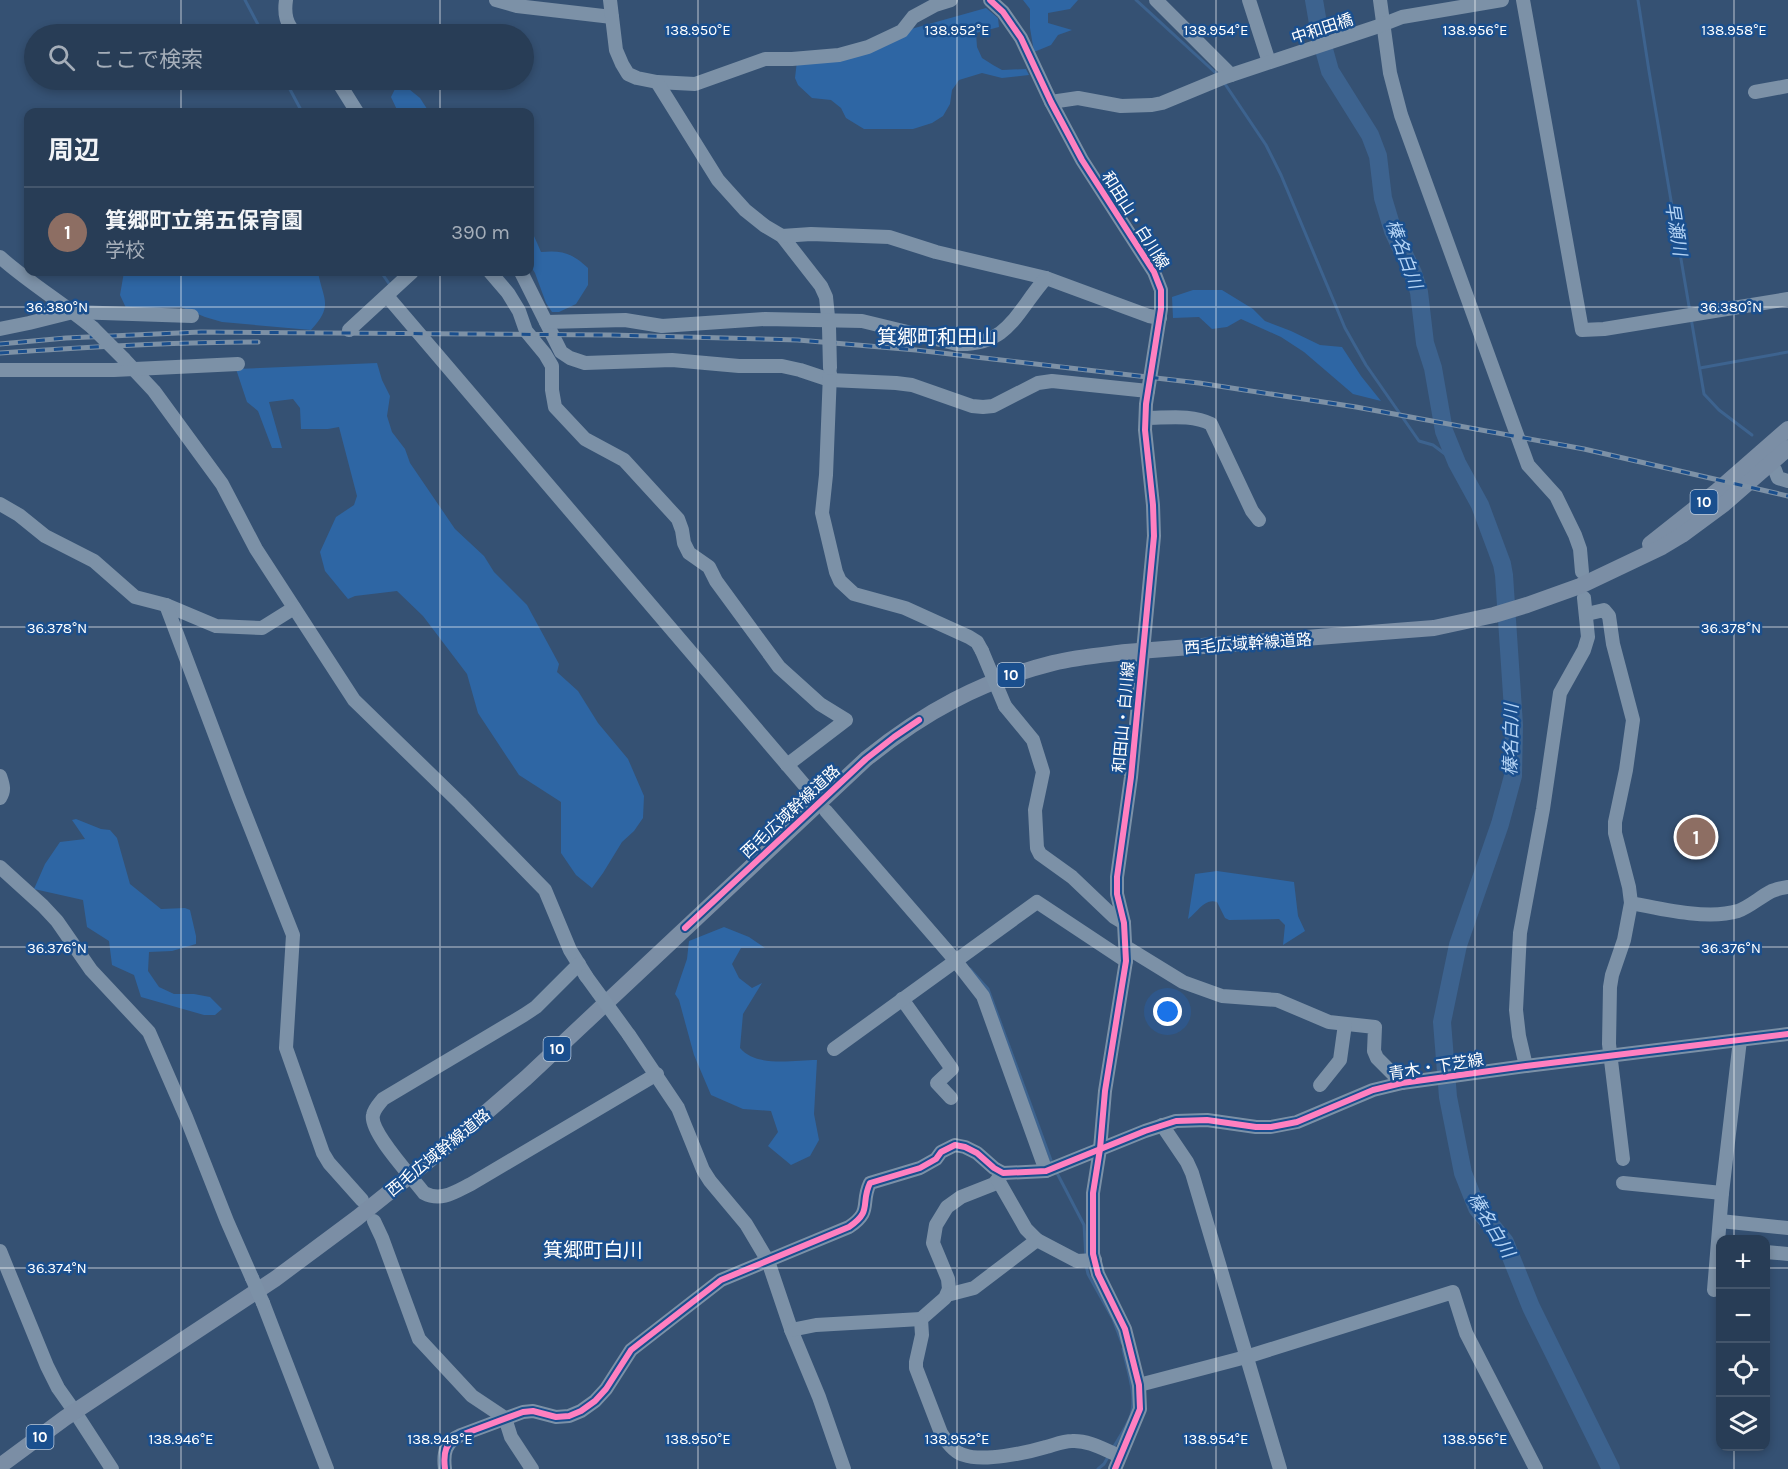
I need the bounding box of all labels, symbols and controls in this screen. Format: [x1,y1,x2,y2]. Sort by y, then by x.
street label: 中和田橋 [1289,10,1356,47]
text: 138.950°E [665,21,731,39]
text: 138.952°E [924,21,990,39]
text: 138.954°E [1184,21,1248,39]
text: 138.956°E [1442,21,1508,39]
text: 138.958°E [1701,21,1767,39]
search box [24,24,534,90]
icon: search [45,41,78,74]
text: ここで検索 [93,47,203,73]
text: 周辺 [48,135,100,166]
street label: 和田山・白川線 [1098,168,1173,273]
water label: 早瀬川 [1661,201,1691,259]
text: 箕郷町立第五保育園 [105,208,303,234]
water label: 榛名白川 [1381,216,1427,293]
text: 1 [64,221,71,244]
text: 390 m [451,221,510,244]
text: 学校 [105,239,145,262]
text: 36.380°N [26,298,88,316]
text: 36.380°N [1700,298,1762,316]
district label: 箕郷町和田山 [877,326,997,349]
road number: 10 [1690,490,1718,514]
text: 36.378°N [27,619,87,637]
text: 36.378°N [1701,619,1761,637]
street label: 西毛広域幹線道路 [1184,630,1313,657]
street label: 和田山・白川線 [1109,660,1138,774]
road number: 10 [998,663,1024,687]
water label: 榛名白川 [1499,702,1523,776]
street label: 西毛広域幹線道路 [737,761,844,862]
pin: 1 [1676,814,1716,860]
text: 36.376°N [27,939,87,957]
text: 36.376°N [1701,939,1761,957]
your location [1153,997,1182,1026]
road number: 10 [544,1037,570,1061]
street label: 青木・下芝線 [1387,1050,1485,1083]
street label: 西毛広域幹線道路 [383,1105,494,1200]
water label: 榛名白川 [1463,1188,1520,1263]
map controls [1716,1235,1770,1451]
button: + [1716,1235,1770,1289]
district label: 箕郷町白川 [543,1239,643,1262]
text: 36.374°N [27,1259,87,1277]
button: − [1716,1289,1770,1343]
button: locate [1716,1343,1770,1397]
button: layers [1716,1397,1770,1451]
road number: 10 [26,1425,54,1449]
text: 138.946°E [149,1430,213,1448]
text: 138.948°E [407,1430,473,1448]
text: 138.950°E [665,1430,731,1448]
text: 138.952°E [924,1430,990,1448]
text: 138.954°E [1184,1430,1248,1448]
text: 138.956°E [1442,1430,1508,1448]

